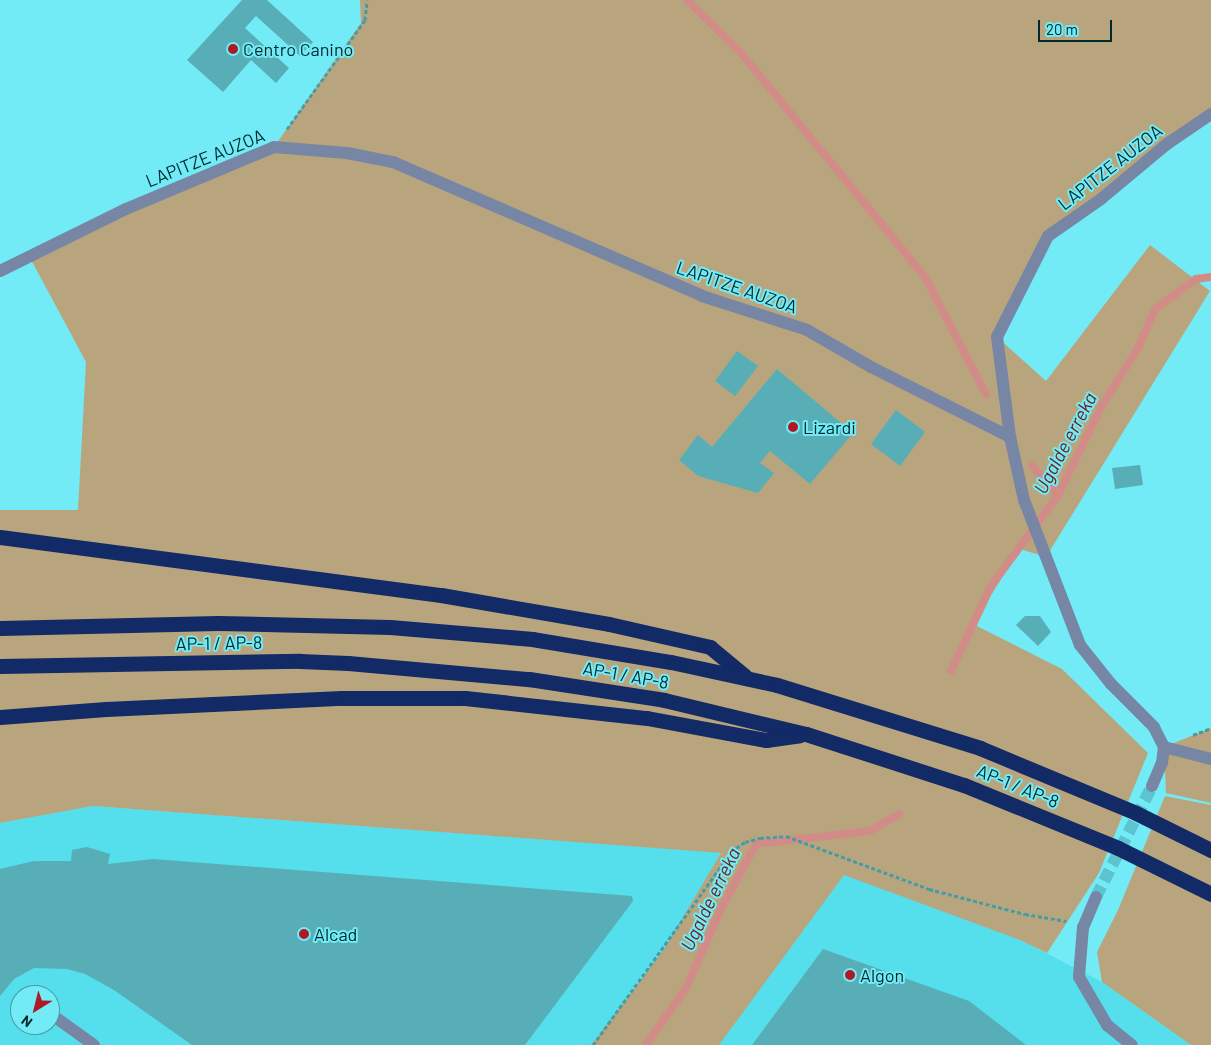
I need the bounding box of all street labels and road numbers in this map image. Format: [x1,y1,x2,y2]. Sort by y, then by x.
street label: LAPITZE AUZOA [1054,120,1166,214]
street label: LAPITZE AUZOA [142,124,268,192]
street label: LAPITZE AUZOA [674,256,800,318]
street label: AP-1 / AP-8 [175,631,263,655]
street label: AP-1 / AP-8 [581,657,671,693]
street label: AP-1 / AP-8 [974,760,1062,812]

